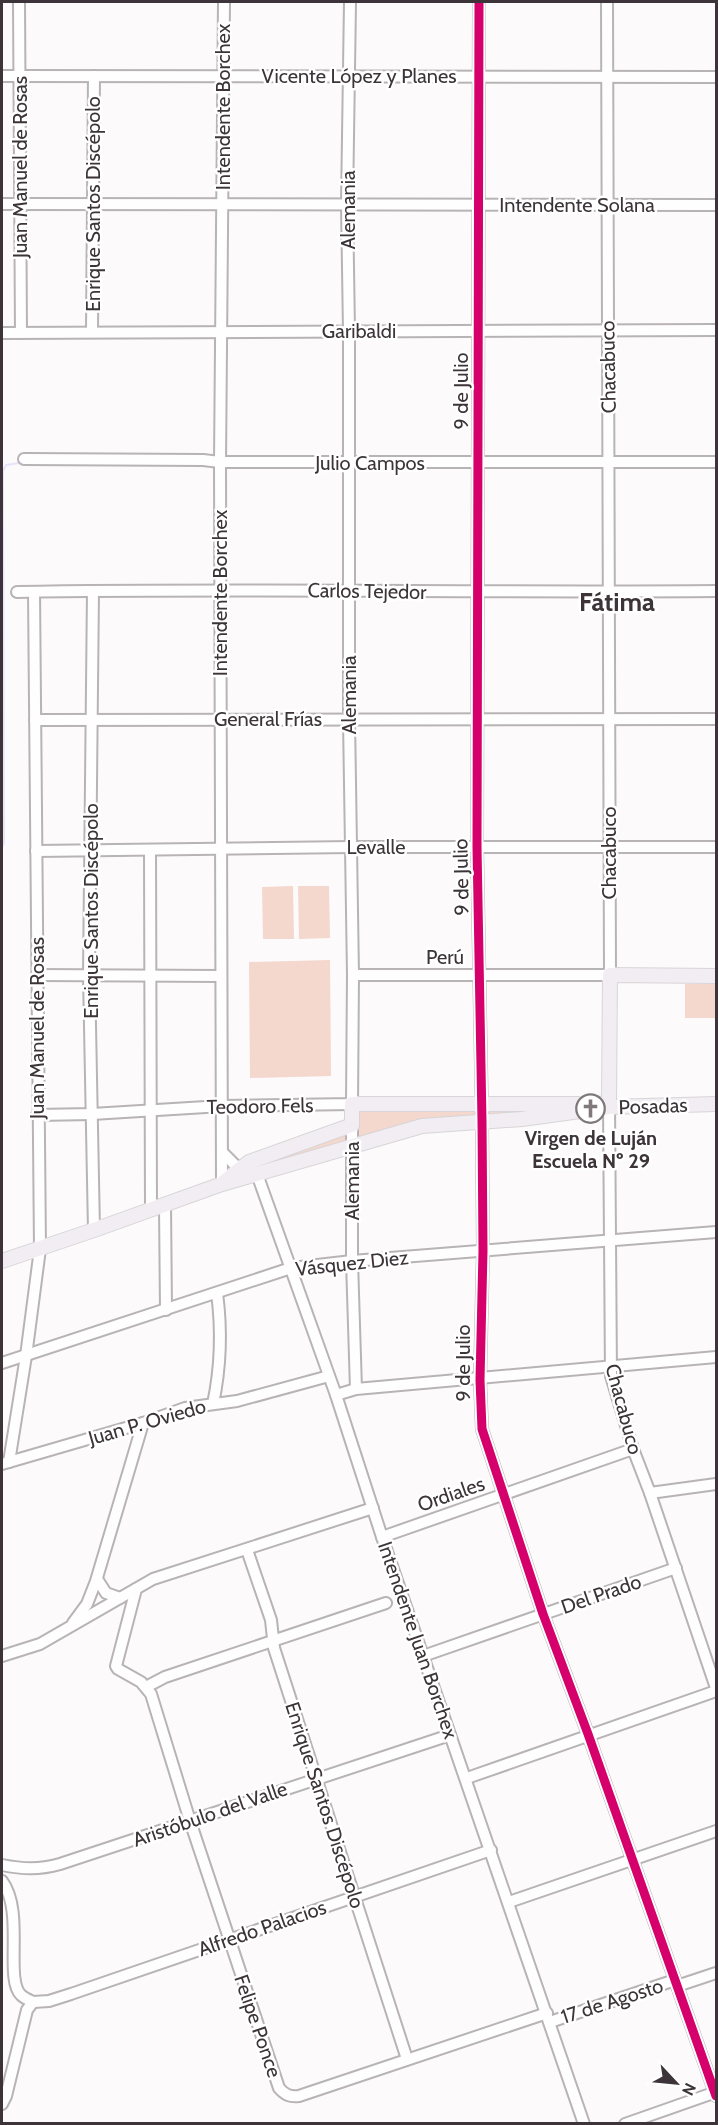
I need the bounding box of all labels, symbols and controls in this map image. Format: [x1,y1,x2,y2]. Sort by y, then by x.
street label: Intendente Borchex [211,23,235,190]
street label: Vicente López y Planes [262,64,457,88]
street label: Juan Manuel de Rosas [8,76,32,259]
street label: Enrique Santos Discépolo [81,96,105,312]
street label: Alemania [336,170,360,250]
street label: Intendente Solana [499,193,655,217]
street label: Garibaldi [322,319,396,343]
street label: Chacabuco [595,320,621,414]
street label: 9 de Julio [449,352,473,430]
street label: Julio Campos [314,451,425,475]
street label: Intendente Borchex [208,509,232,676]
street label: Carlos Tejedor [307,578,427,604]
district label: Fátima [579,586,655,618]
street label: Alemania [337,655,361,735]
street label: General Frías [214,707,322,731]
street label: Enrique Santos Discépolo [79,803,103,1019]
street label: Chacabuco [597,807,621,899]
street label: Levalle [347,835,405,859]
street label: 9 de Julio [448,838,474,916]
street label: Juan Manuel de Rosas [25,937,49,1120]
street label: Perú [426,945,464,969]
church icon: Virgen de Luján Escuela Nº 29 [575,1092,607,1124]
street label: Teodoro Fels [206,1093,314,1119]
street label: Posadas [618,1093,688,1119]
place label: Virgen de Luján Escuela Nº 29 [525,1126,657,1173]
street label: Alemania [340,1141,364,1221]
street label: Vásquez Diez [294,1245,410,1281]
street label: 9 de Julio [451,1324,475,1402]
street label: Chacabuco [600,1361,648,1457]
street label: Juan P. Oviedo [85,1394,208,1450]
street label: Ordiales [414,1471,488,1517]
street label: Intendente Juan Borchex [373,1538,463,1742]
street label: Del Prado [558,1569,644,1619]
street label: Enrique Santos Discépolo [280,1699,370,1911]
street label: Aristóbulo del Valle [130,1776,290,1852]
street label: Alfredo Palacios [195,1895,329,1961]
street label: Felipe Ponce [229,1971,287,2081]
street label: 17 de Agosto [558,1973,666,2029]
north arrow [646,2053,706,2113]
text: N [678,2080,700,2099]

